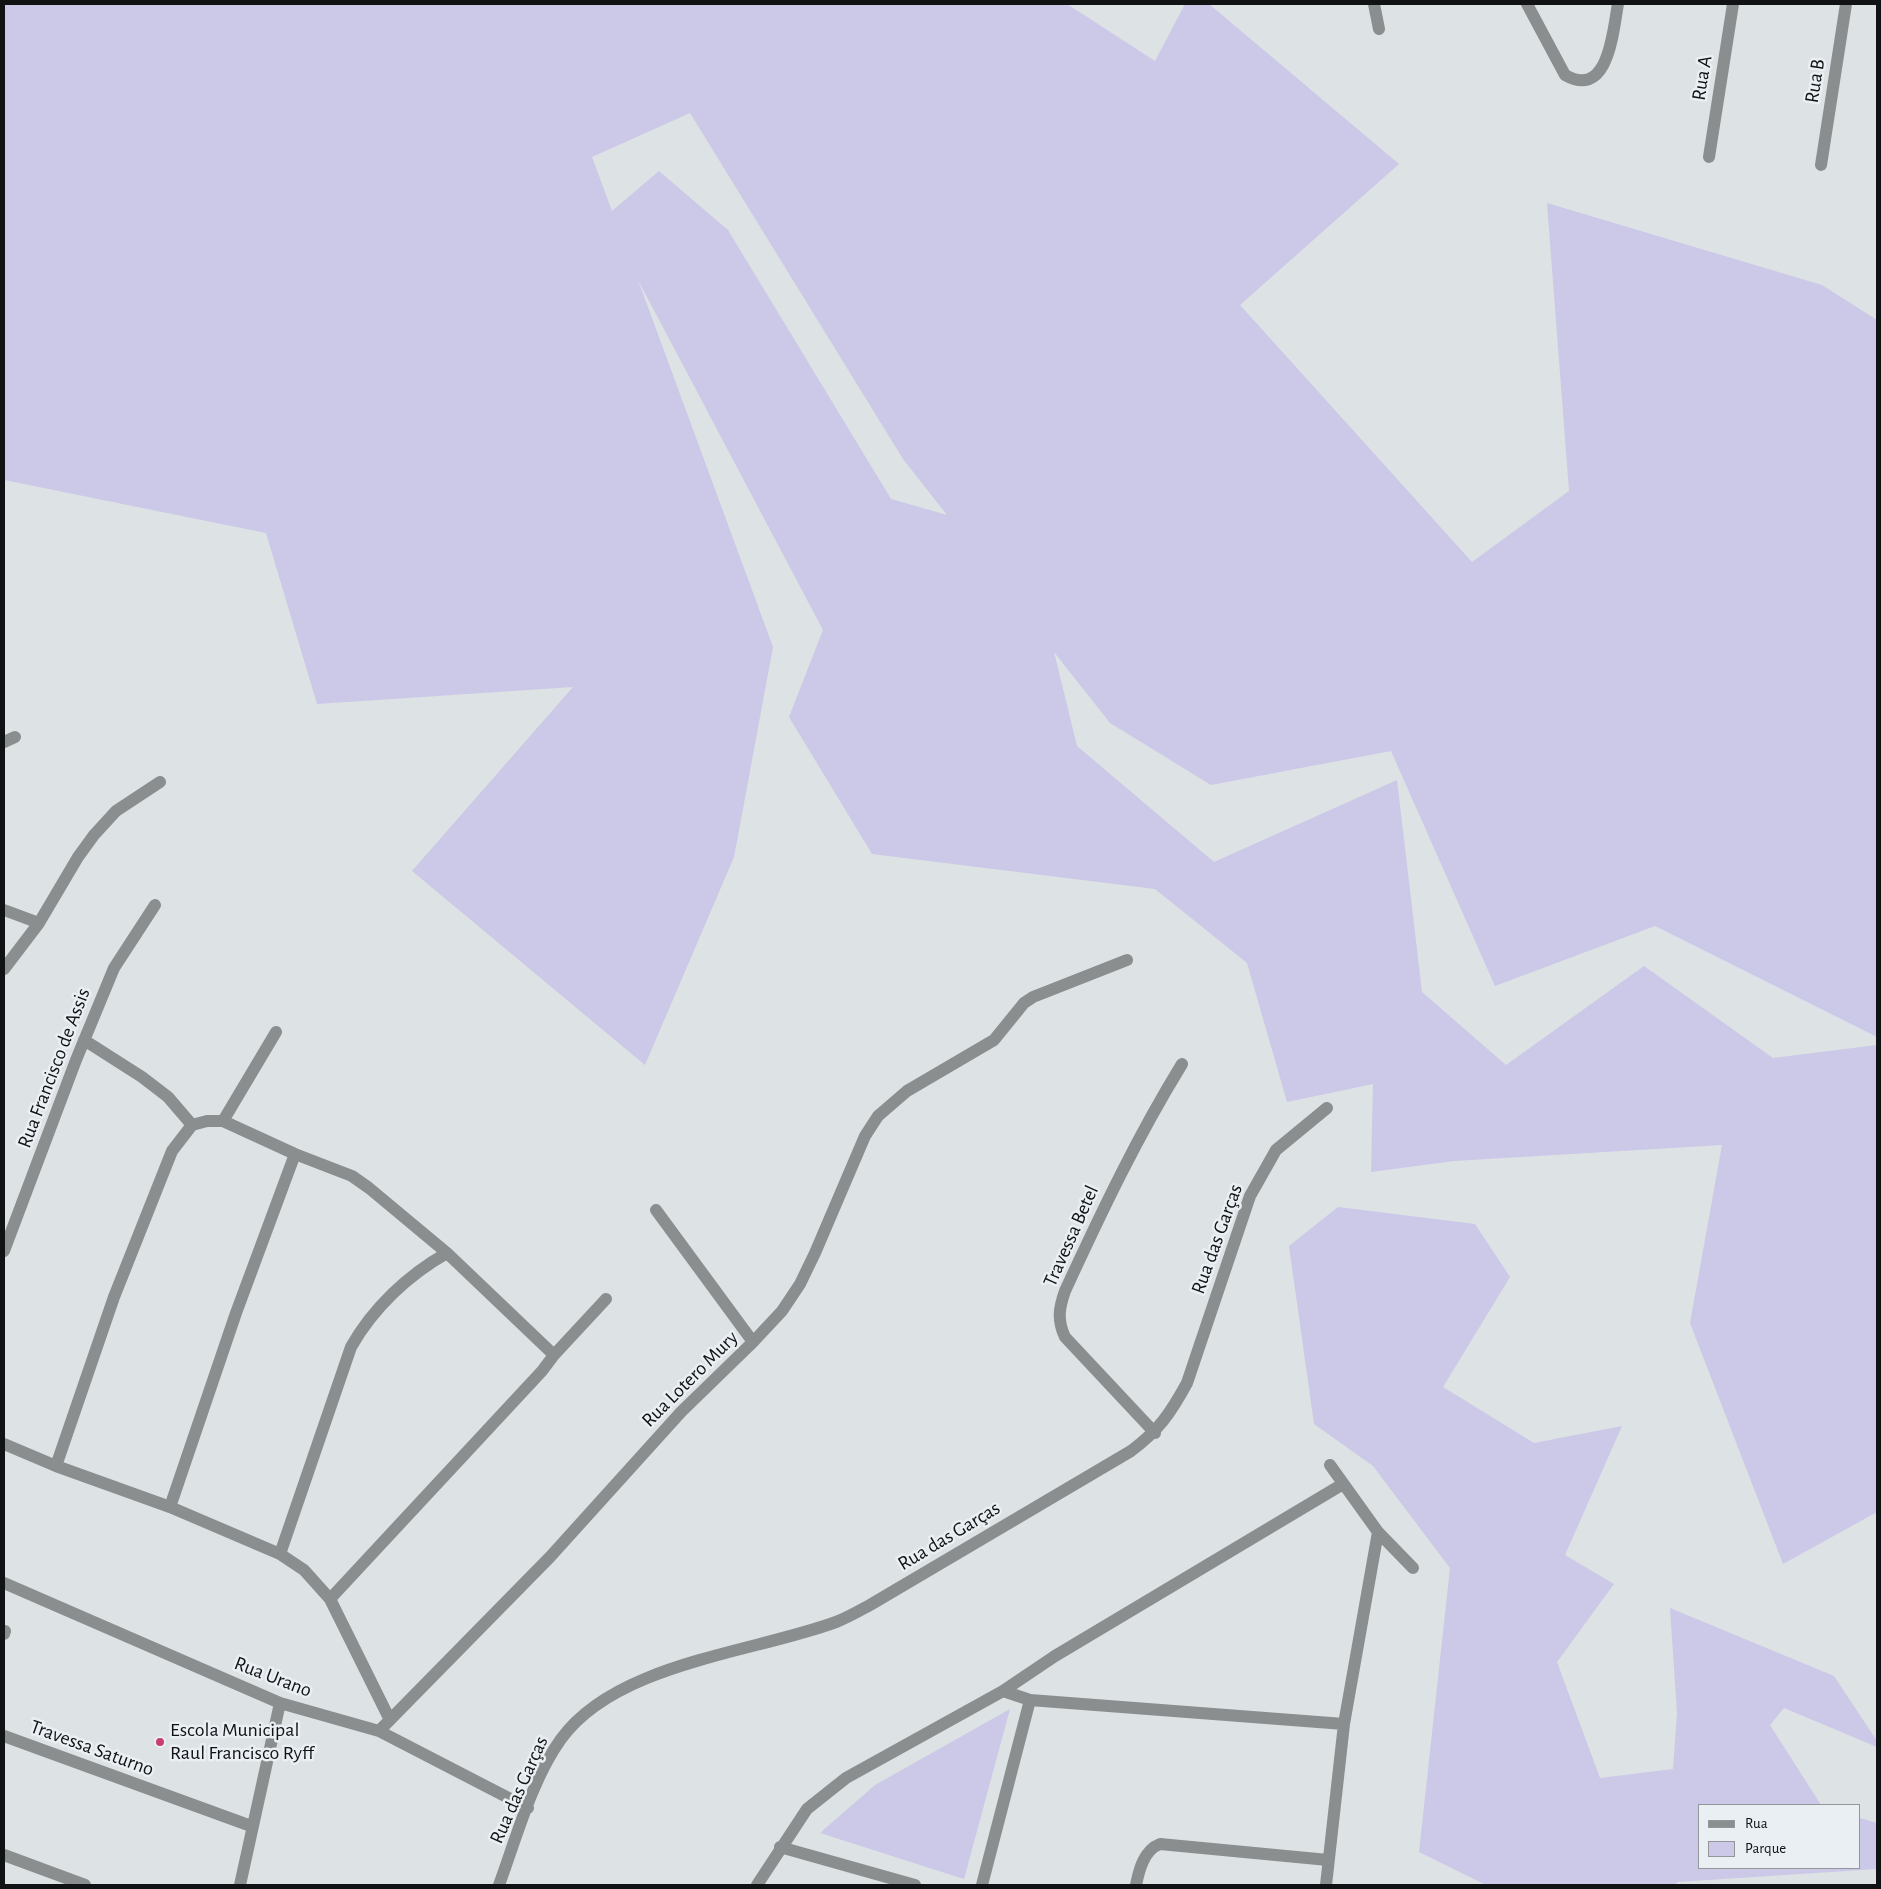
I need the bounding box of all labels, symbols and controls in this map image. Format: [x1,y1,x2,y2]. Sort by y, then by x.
street label: Rua A [1687,54,1717,102]
street label: Rua B [1800,57,1830,105]
street label: Rua Francisco de Assis [12,985,96,1151]
street label: Rua das Garças [1186,1181,1248,1297]
street label: Travessa Betel [1038,1182,1104,1290]
street label: Rua Lotero Mury [637,1326,743,1432]
street label: Rua das Garças [893,1496,1005,1576]
street label: Rua Urano [231,1651,315,1703]
street label: Travessa Saturno [27,1715,157,1781]
place label: Escola Municipal Raul Francisco Ryff [170,1718,314,1765]
street label: Rua das Garças [485,1733,553,1847]
marker: Escola Municipal Raul Francisco Ryff [154,1736,166,1748]
legend [1698,1804,1861,1869]
text: Rua [1745,1816,1768,1831]
text: Parque [1745,1841,1786,1856]

